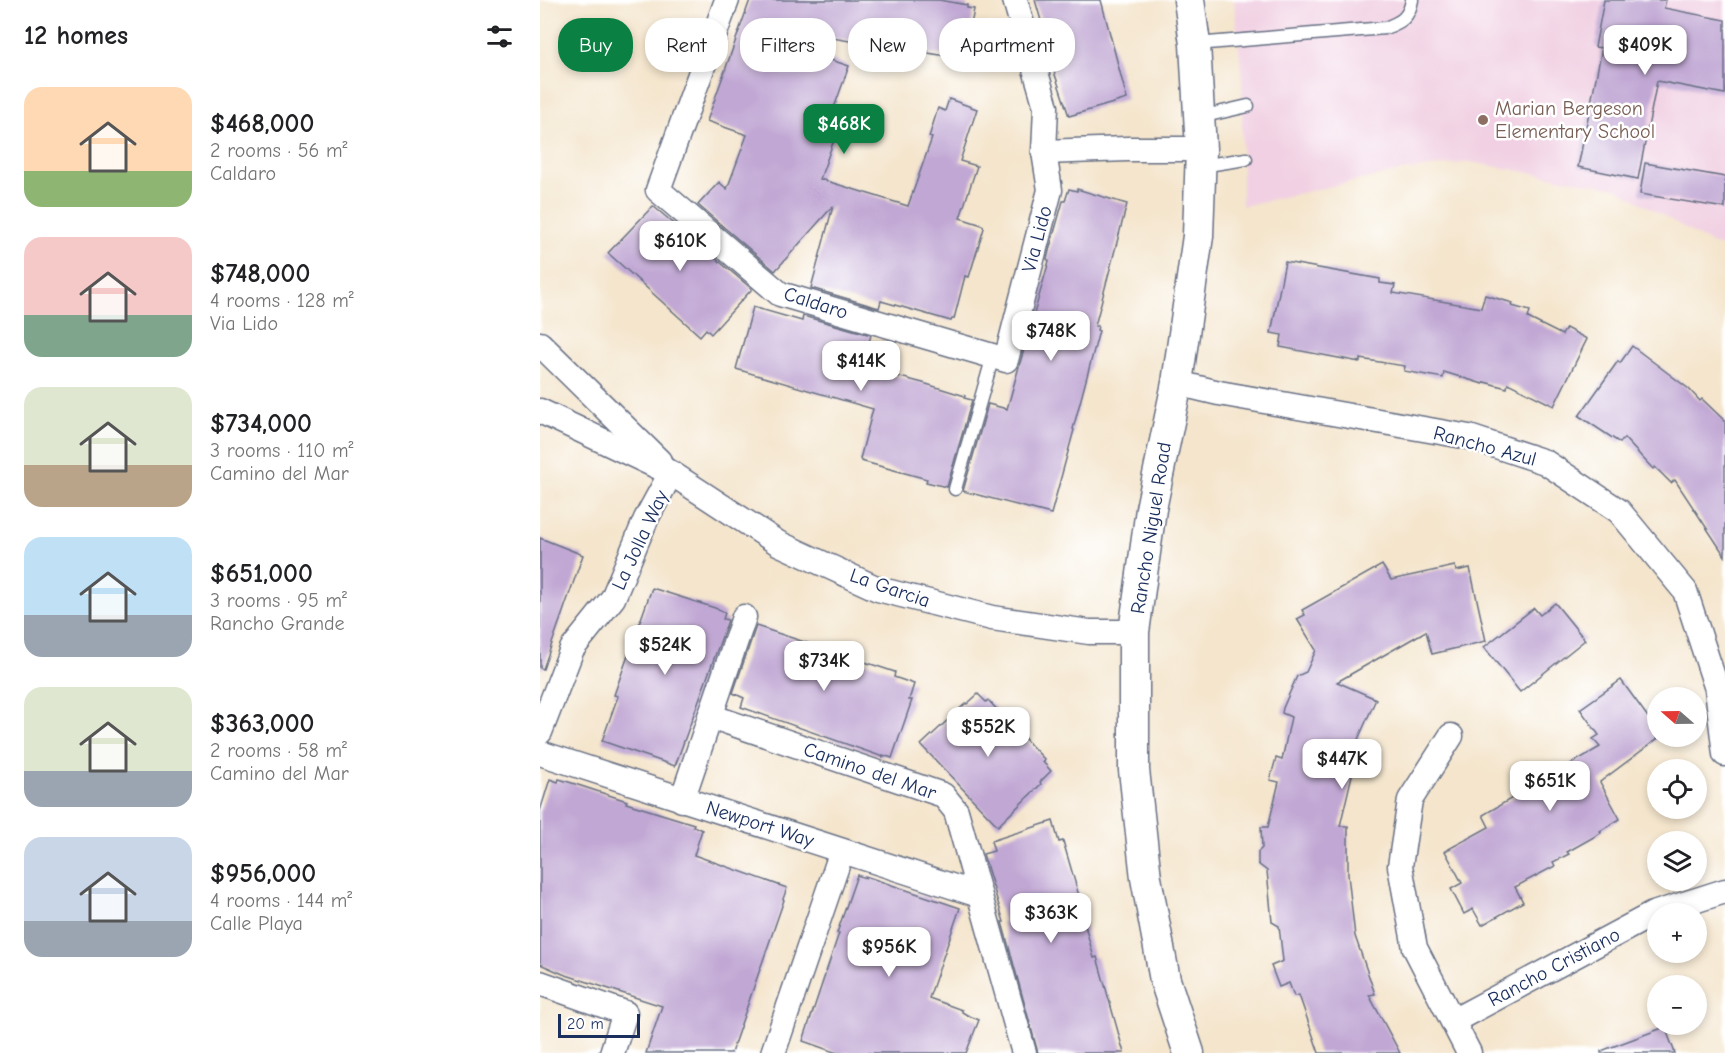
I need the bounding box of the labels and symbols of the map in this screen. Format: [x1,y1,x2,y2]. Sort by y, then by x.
pin: $409K [1603,25,1687,76]
place label: Marian Bergeson Elementary School [1495,97,1655,143]
pin: $468K [802,104,886,155]
marker: Marian Bergeson Elementary School [1476,113,1490,127]
street label: Via Lido [1017,203,1057,275]
pin: $610K [638,221,722,272]
street label: Caldaro [781,282,851,324]
pin: $748K [1009,311,1093,362]
pin: $414K [819,341,903,392]
street label: Rancho Azul [1431,421,1539,471]
street label: Rancho Niguel Road [1126,441,1176,615]
street label: La Jolla Way [607,486,673,594]
street label: La Garcia [847,564,933,612]
pin: $524K [623,625,707,676]
pin: $734K [782,641,866,692]
north arrow [1647,687,1707,747]
pin: $552K [946,707,1030,758]
street label: Camino del Mar [801,738,939,804]
pin: $447K [1300,739,1384,790]
pin: $651K [1508,761,1592,812]
street label: Newport Way [703,796,817,852]
pin: $363K [1009,893,1093,944]
street label: Rancho Cristiano [1484,923,1624,1011]
pin: $956K [847,927,931,978]
scale bar [558,1011,640,1038]

